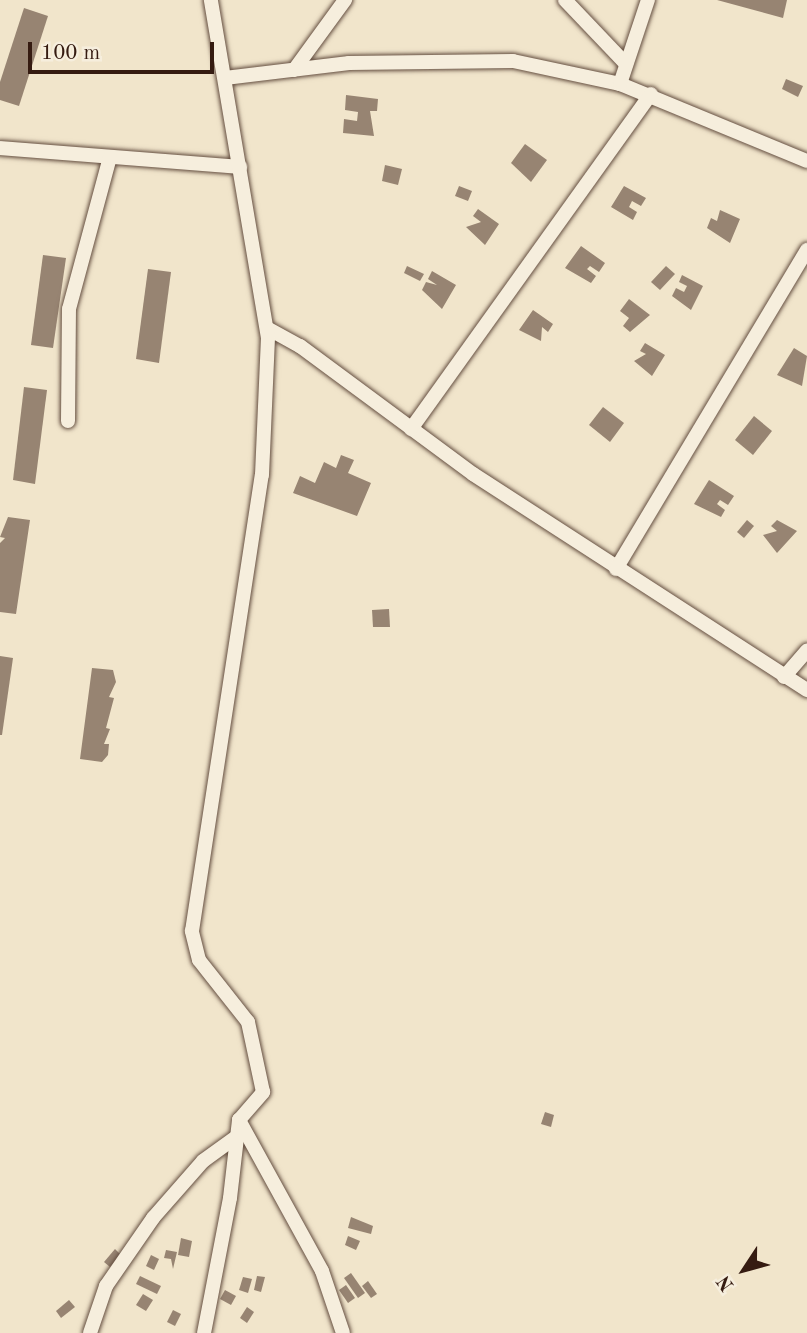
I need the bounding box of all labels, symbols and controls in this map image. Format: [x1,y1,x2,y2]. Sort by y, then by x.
scale bar [32,28,217,72]
text: 100 m [41,43,100,64]
north arrow [709,1235,779,1305]
text: N [715,1271,739,1294]

